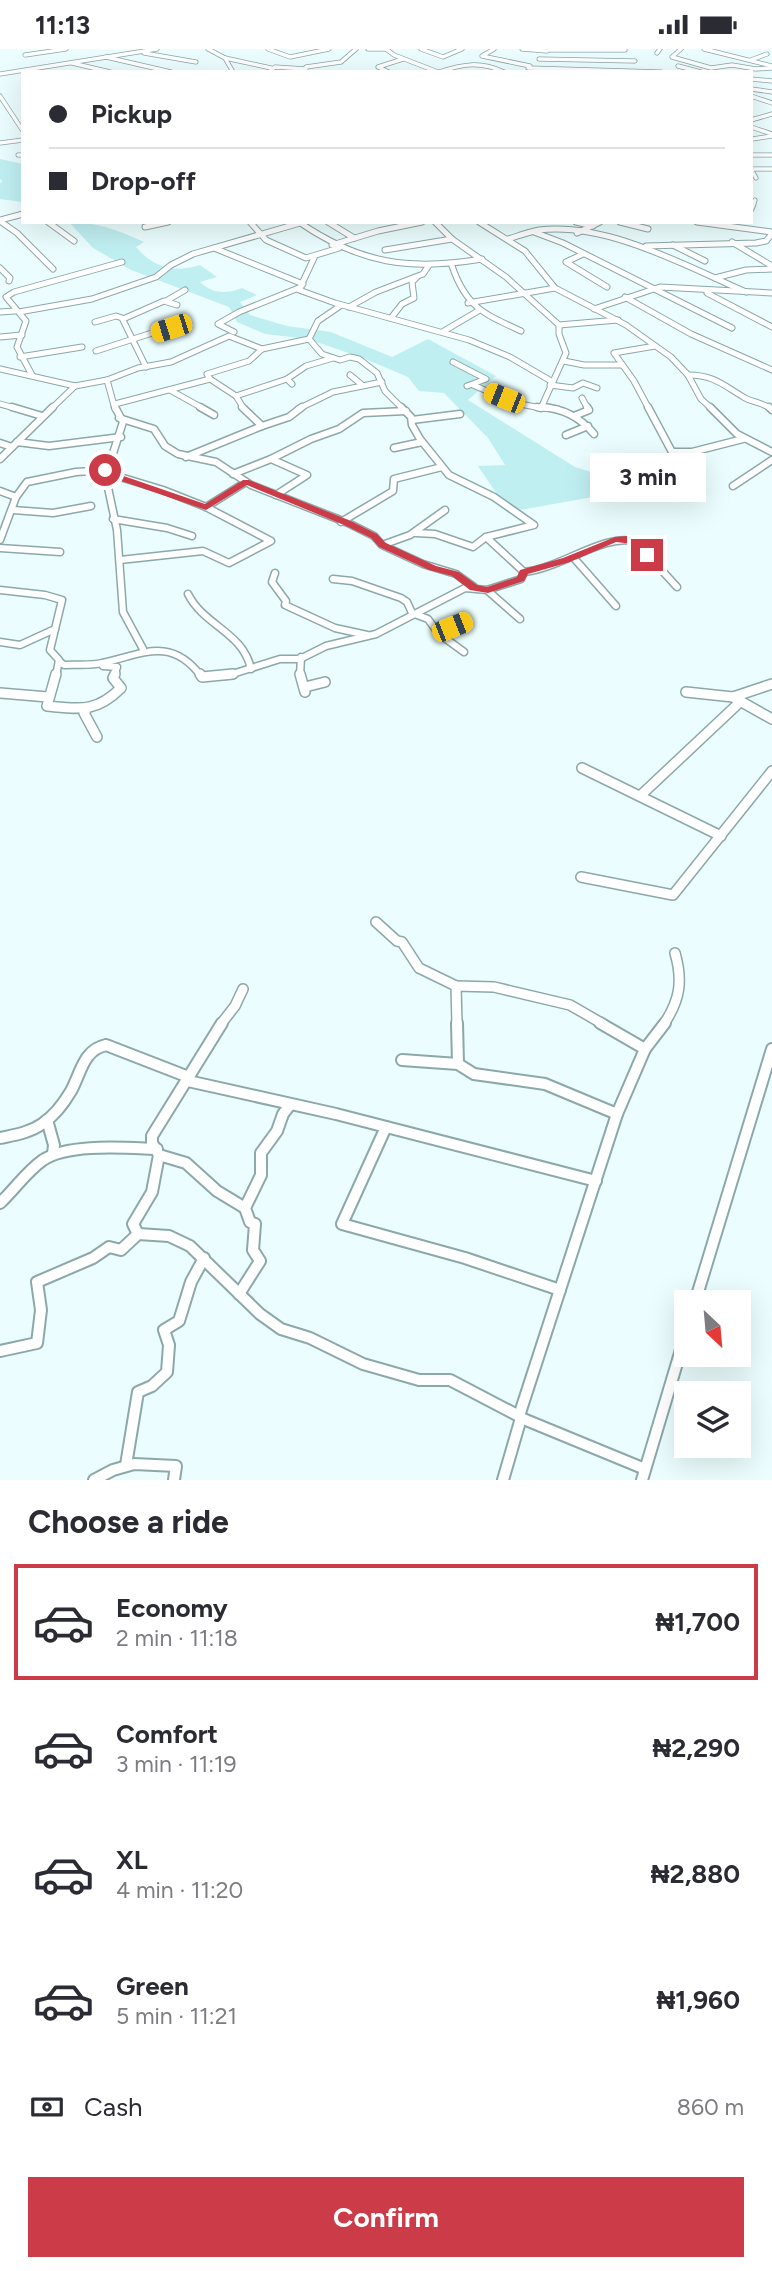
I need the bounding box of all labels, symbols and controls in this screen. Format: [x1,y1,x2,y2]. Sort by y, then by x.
text: 11:13 [35,9,90,41]
text: Pickup [91,98,172,130]
text: Drop-off [91,165,196,197]
car [148,312,195,344]
car [481,380,528,416]
route start [89,454,121,486]
callout: 3 min [589,454,705,503]
text: 3 min [619,463,677,491]
route end [631,539,663,571]
car [429,609,476,645]
north arrow [674,1290,751,1367]
map controls [674,1290,751,1458]
button: layers [674,1381,751,1458]
text: Choose a ride [28,1503,229,1541]
icon: car [32,1591,95,1654]
text: Economy [116,1592,228,1624]
text: ₦1,700 [655,1606,740,1638]
text: 2 min · 11:18 [116,1624,238,1652]
icon: car [32,1717,95,1780]
text: Comfort [116,1718,218,1750]
text: ₦2,290 [653,1732,740,1764]
text: 3 min · 11:19 [116,1750,236,1778]
icon: car [32,1843,95,1906]
text: XL [116,1844,148,1876]
text: ₦2,880 [651,1858,740,1890]
text: 4 min · 11:20 [116,1876,243,1904]
icon: car [32,1969,95,2032]
text: Green [116,1970,189,2002]
text: ₦1,960 [657,1984,740,2016]
text: 5 min · 11:21 [116,2002,237,2030]
icon: cash [28,2088,66,2126]
text: Cash [84,2091,143,2123]
text: 860 m [677,2093,744,2121]
button: Confirm [28,2177,744,2257]

